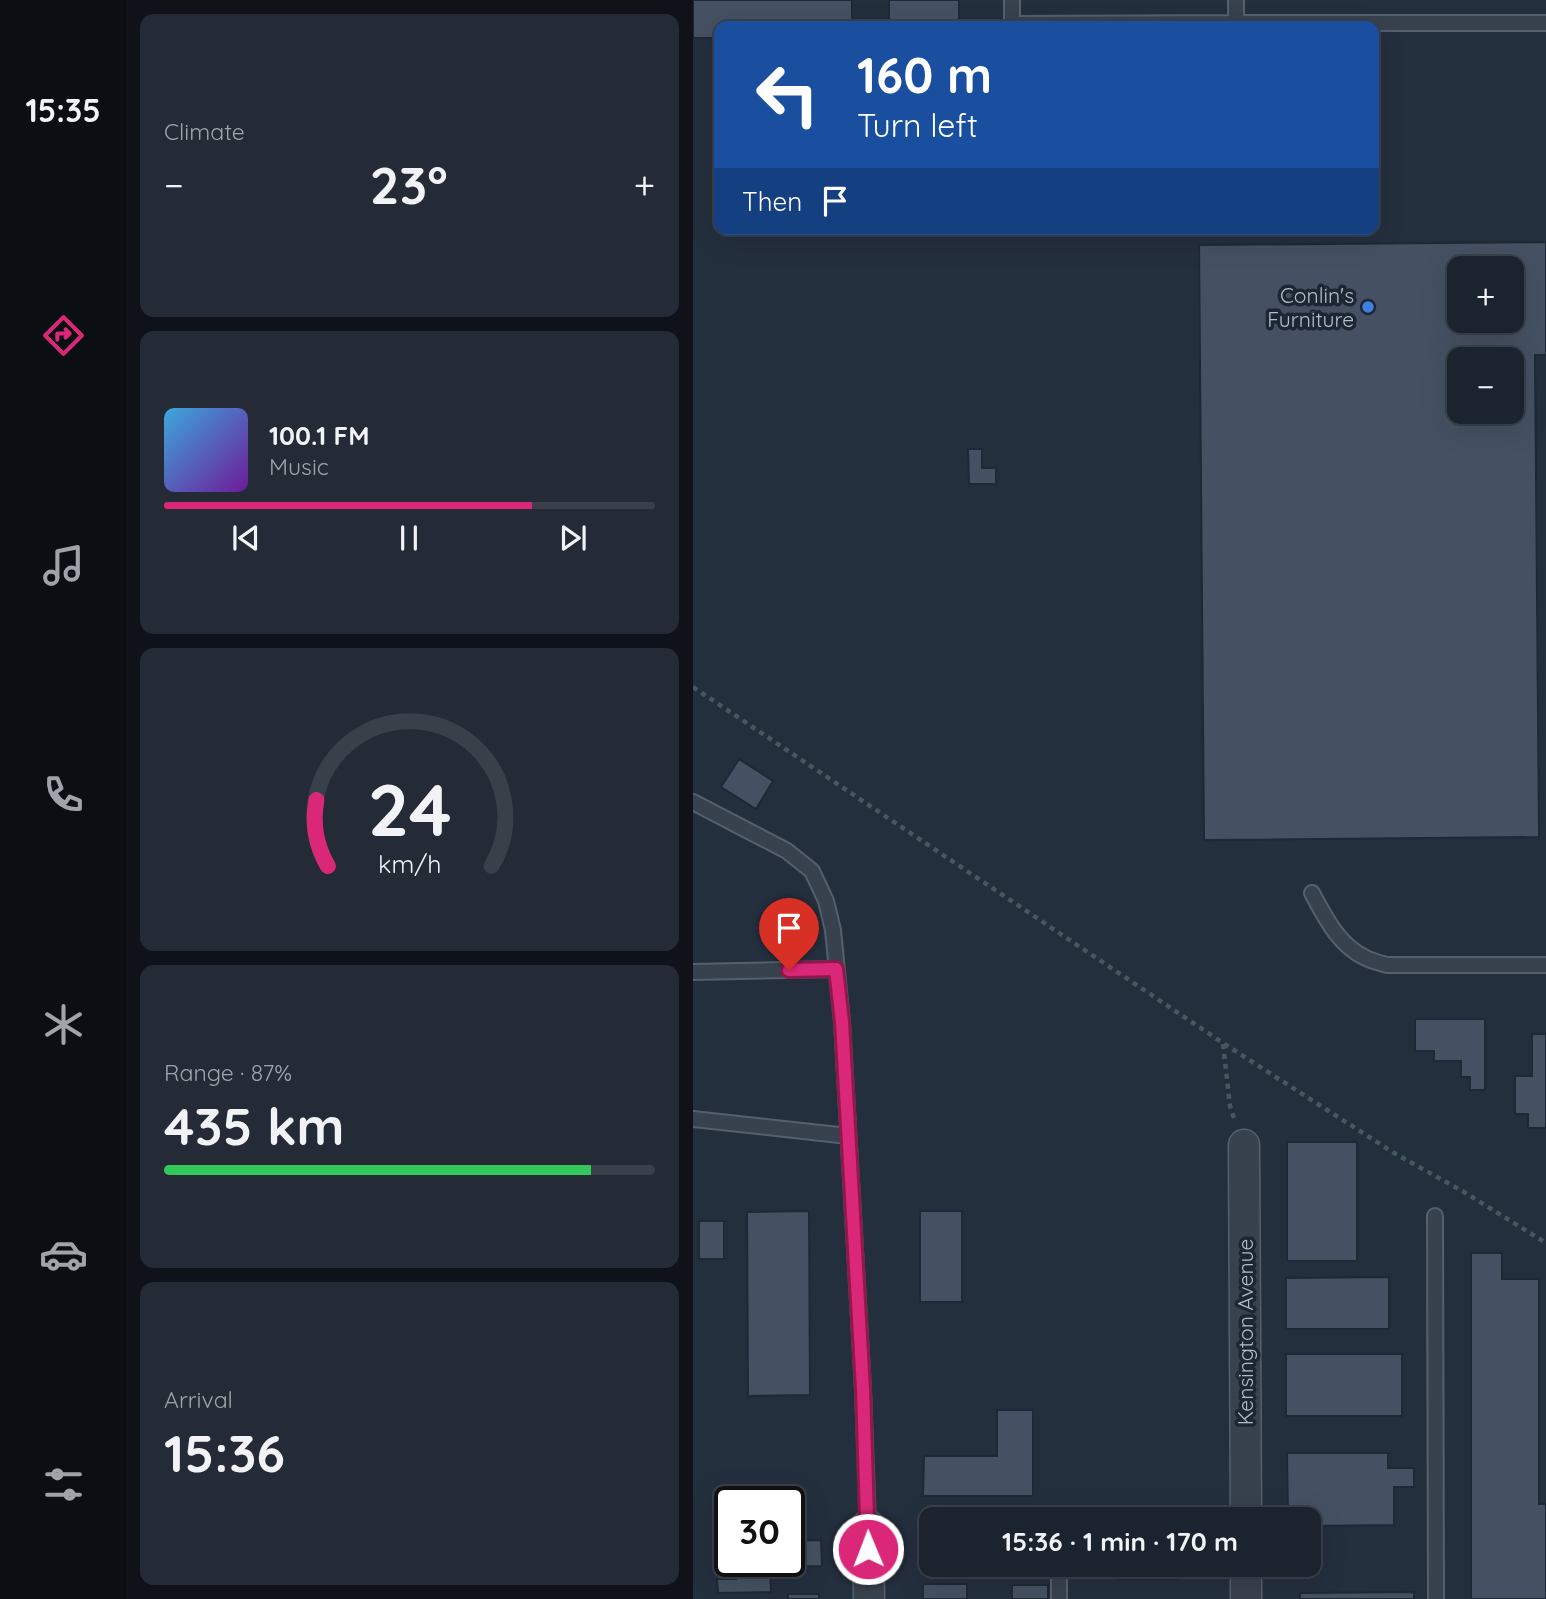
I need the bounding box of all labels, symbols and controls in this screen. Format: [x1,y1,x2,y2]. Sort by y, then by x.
text: 160 m [857,44,992,105]
icon: left [742,49,833,140]
text: 15:35 [25,90,101,130]
text: Turn left [857,105,978,145]
text: Climate [164,117,245,146]
text: 23° [370,152,448,217]
text: − [164,161,184,209]
text: + [634,161,655,209]
icon: arrive [816,182,854,220]
text: Then [742,185,802,218]
map controls [1447,256,1524,424]
button: + [1447,256,1524,333]
place label: Conlin's Furniture [1267,282,1354,332]
marker: Conlin's Furniture [1360,299,1376,315]
icon: directions [39,311,88,360]
button: − [1447,347,1524,424]
text: 100.1 FM [269,419,370,452]
text: Music [269,452,329,481]
icon: previous [227,519,265,557]
icon: pause [390,519,428,557]
icon: next [554,519,592,557]
icon: music [39,541,88,590]
text: 24 [367,763,452,854]
icon: phone [39,770,88,819]
text: km/h [378,847,441,878]
pin [759,898,819,970]
icon: arrive [770,909,808,947]
icon: climate [39,1000,88,1049]
text: Range · 87% [164,1058,292,1087]
text: 435 km [164,1093,345,1158]
icon: car [39,1230,88,1279]
street label: Kensington Avenue [1232,1239,1258,1425]
text: Arrival [164,1385,233,1414]
text: 15:36 [164,1420,285,1485]
icon: filters [39,1460,88,1509]
speed limit sign: 30 [714,1486,805,1577]
position arrow [831,1512,905,1586]
text: 15:36 · 1 min · 170 m [1002,1525,1238,1558]

